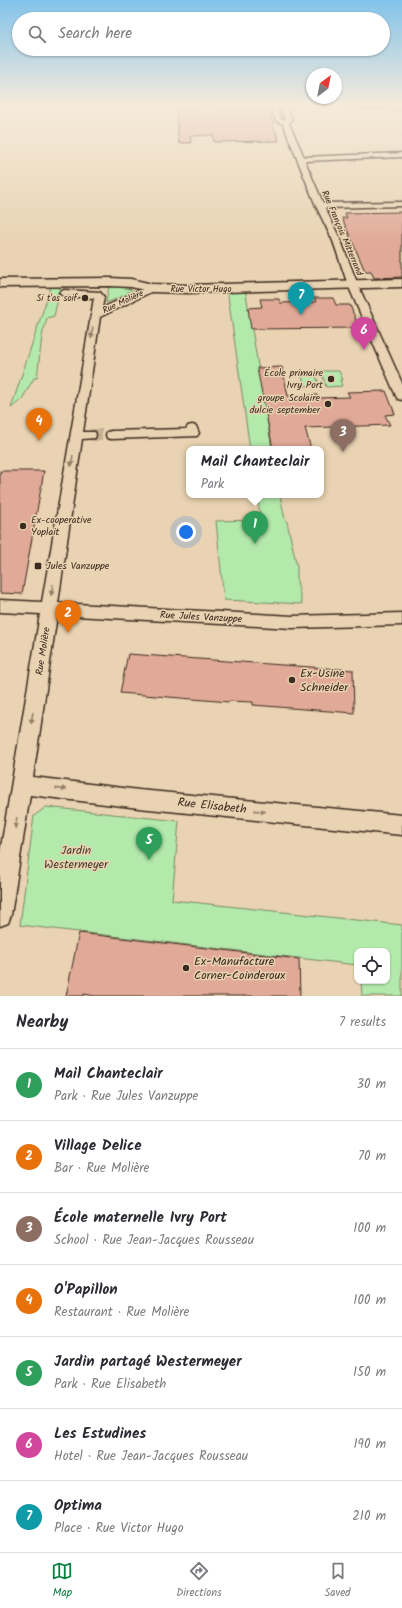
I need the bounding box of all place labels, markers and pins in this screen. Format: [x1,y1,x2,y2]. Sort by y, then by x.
pin: 7 [288,282,314,315]
place label: Si t'as soif [37,291,79,306]
marker: Si t'as soif [80,293,90,303]
pin: 6 [351,317,377,350]
place label: École primaire Ivry Port [264,365,323,393]
marker: École primaire Ivry Port [326,374,336,384]
place label: groupe Scolaire dulcie september [249,390,321,418]
marker: groupe Scolaire dulcie september [323,399,333,409]
pin: 4 [26,408,52,441]
pin: 3 [330,419,356,452]
pin: 1 [242,511,268,544]
place label: Ex-cooperative Yoplait [31,512,92,540]
marker: Ex-cooperative Yoplait [18,521,28,531]
place label: Jules Vanzuppe [46,558,110,574]
marker: Jules Vanzuppe [33,561,43,571]
pin: 2 [55,600,81,633]
place label: Ex-Usine Schneider [300,664,349,697]
marker: Ex-Usine Schneider [287,675,297,685]
pin: 5 [136,827,162,860]
place label: Ex-Manufacture Corner-Coinderoux [194,952,286,985]
marker: Ex-Manufacture Corner-Coinderoux [181,963,191,973]

